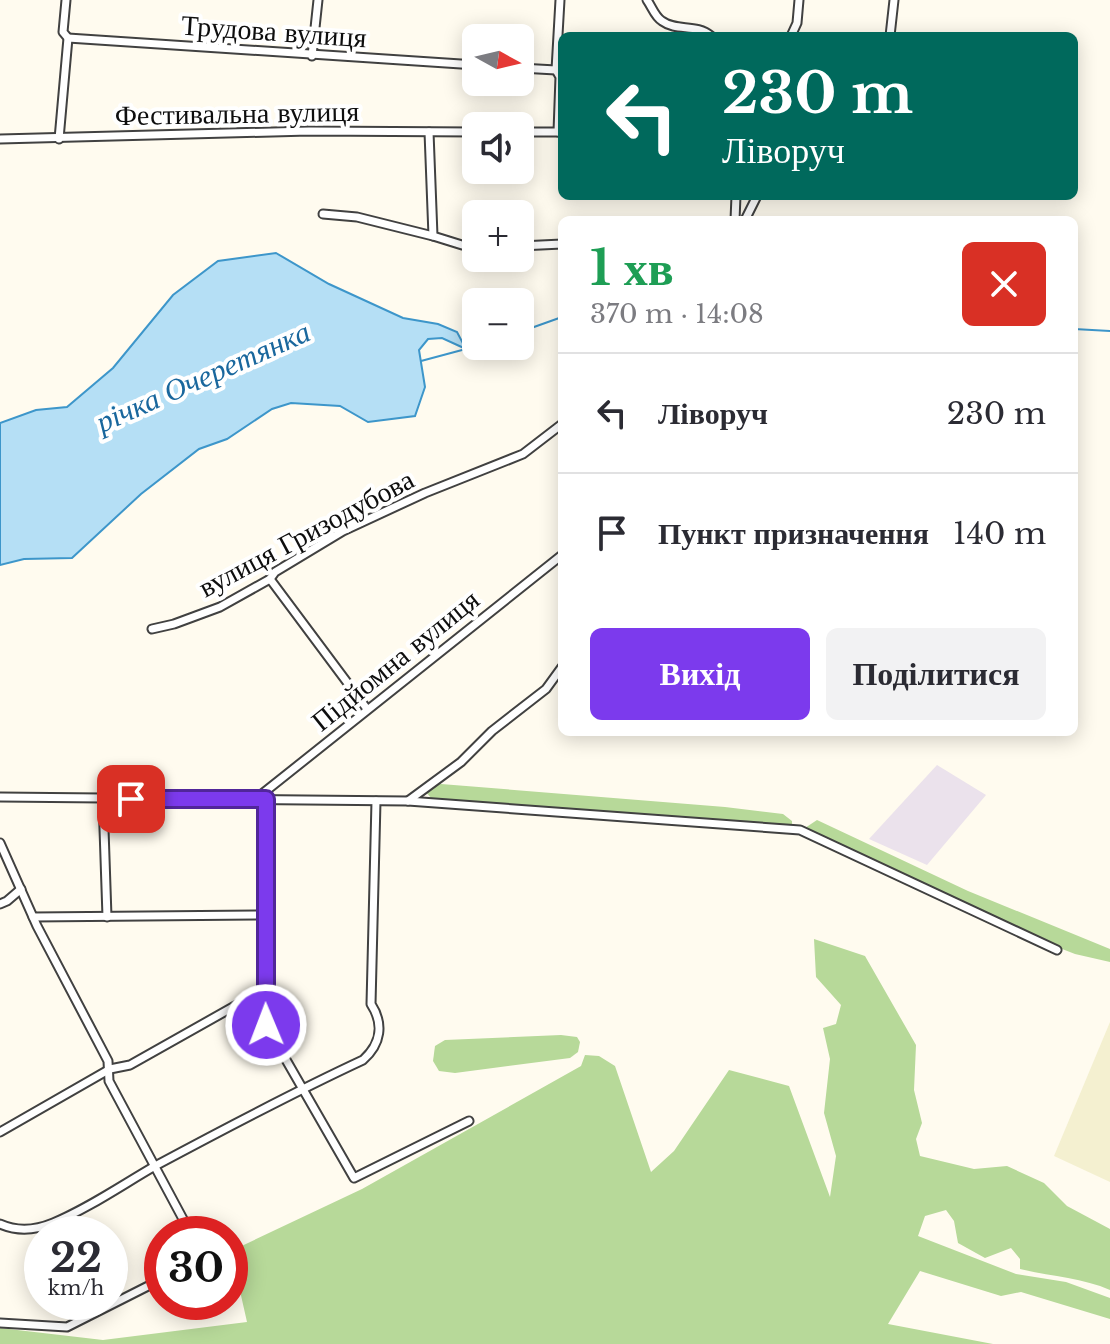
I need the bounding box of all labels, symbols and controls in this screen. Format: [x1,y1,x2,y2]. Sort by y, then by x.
street label: Трудова вулиця [180,8,368,55]
north arrow [462,24,534,96]
map controls [462,24,534,360]
text: 230 m [722,59,913,128]
icon: left [590,64,694,168]
street label: Фестивальна вулиця [114,94,360,133]
button: sound [462,112,534,184]
text: Ліворуч [722,128,845,173]
button: + [462,200,534,272]
text: 1 хв [590,238,674,298]
button: close [962,242,1046,326]
button: − [462,288,534,360]
text: 370 m · 14:08 [590,298,764,330]
water label: річка Очеретянка [88,313,316,441]
icon: left [590,391,634,435]
text: Ліворуч [658,395,768,432]
text: 230 m [947,395,1046,432]
street label: вулиця Гризодубова [193,462,420,605]
icon: arrive [590,511,634,555]
text: Пункт призначення [658,515,929,552]
text: 140 m [953,515,1046,552]
street label: Підйомна вулиця [304,582,486,739]
button: Вихід [590,628,810,720]
button: Поділитися [826,628,1046,720]
pin [97,765,165,833]
icon: arrive [109,777,153,821]
position arrow [224,983,308,1067]
speed limit sign: 30 [144,1216,248,1320]
text: 22 [50,1233,102,1283]
text: km/h [48,1276,104,1300]

